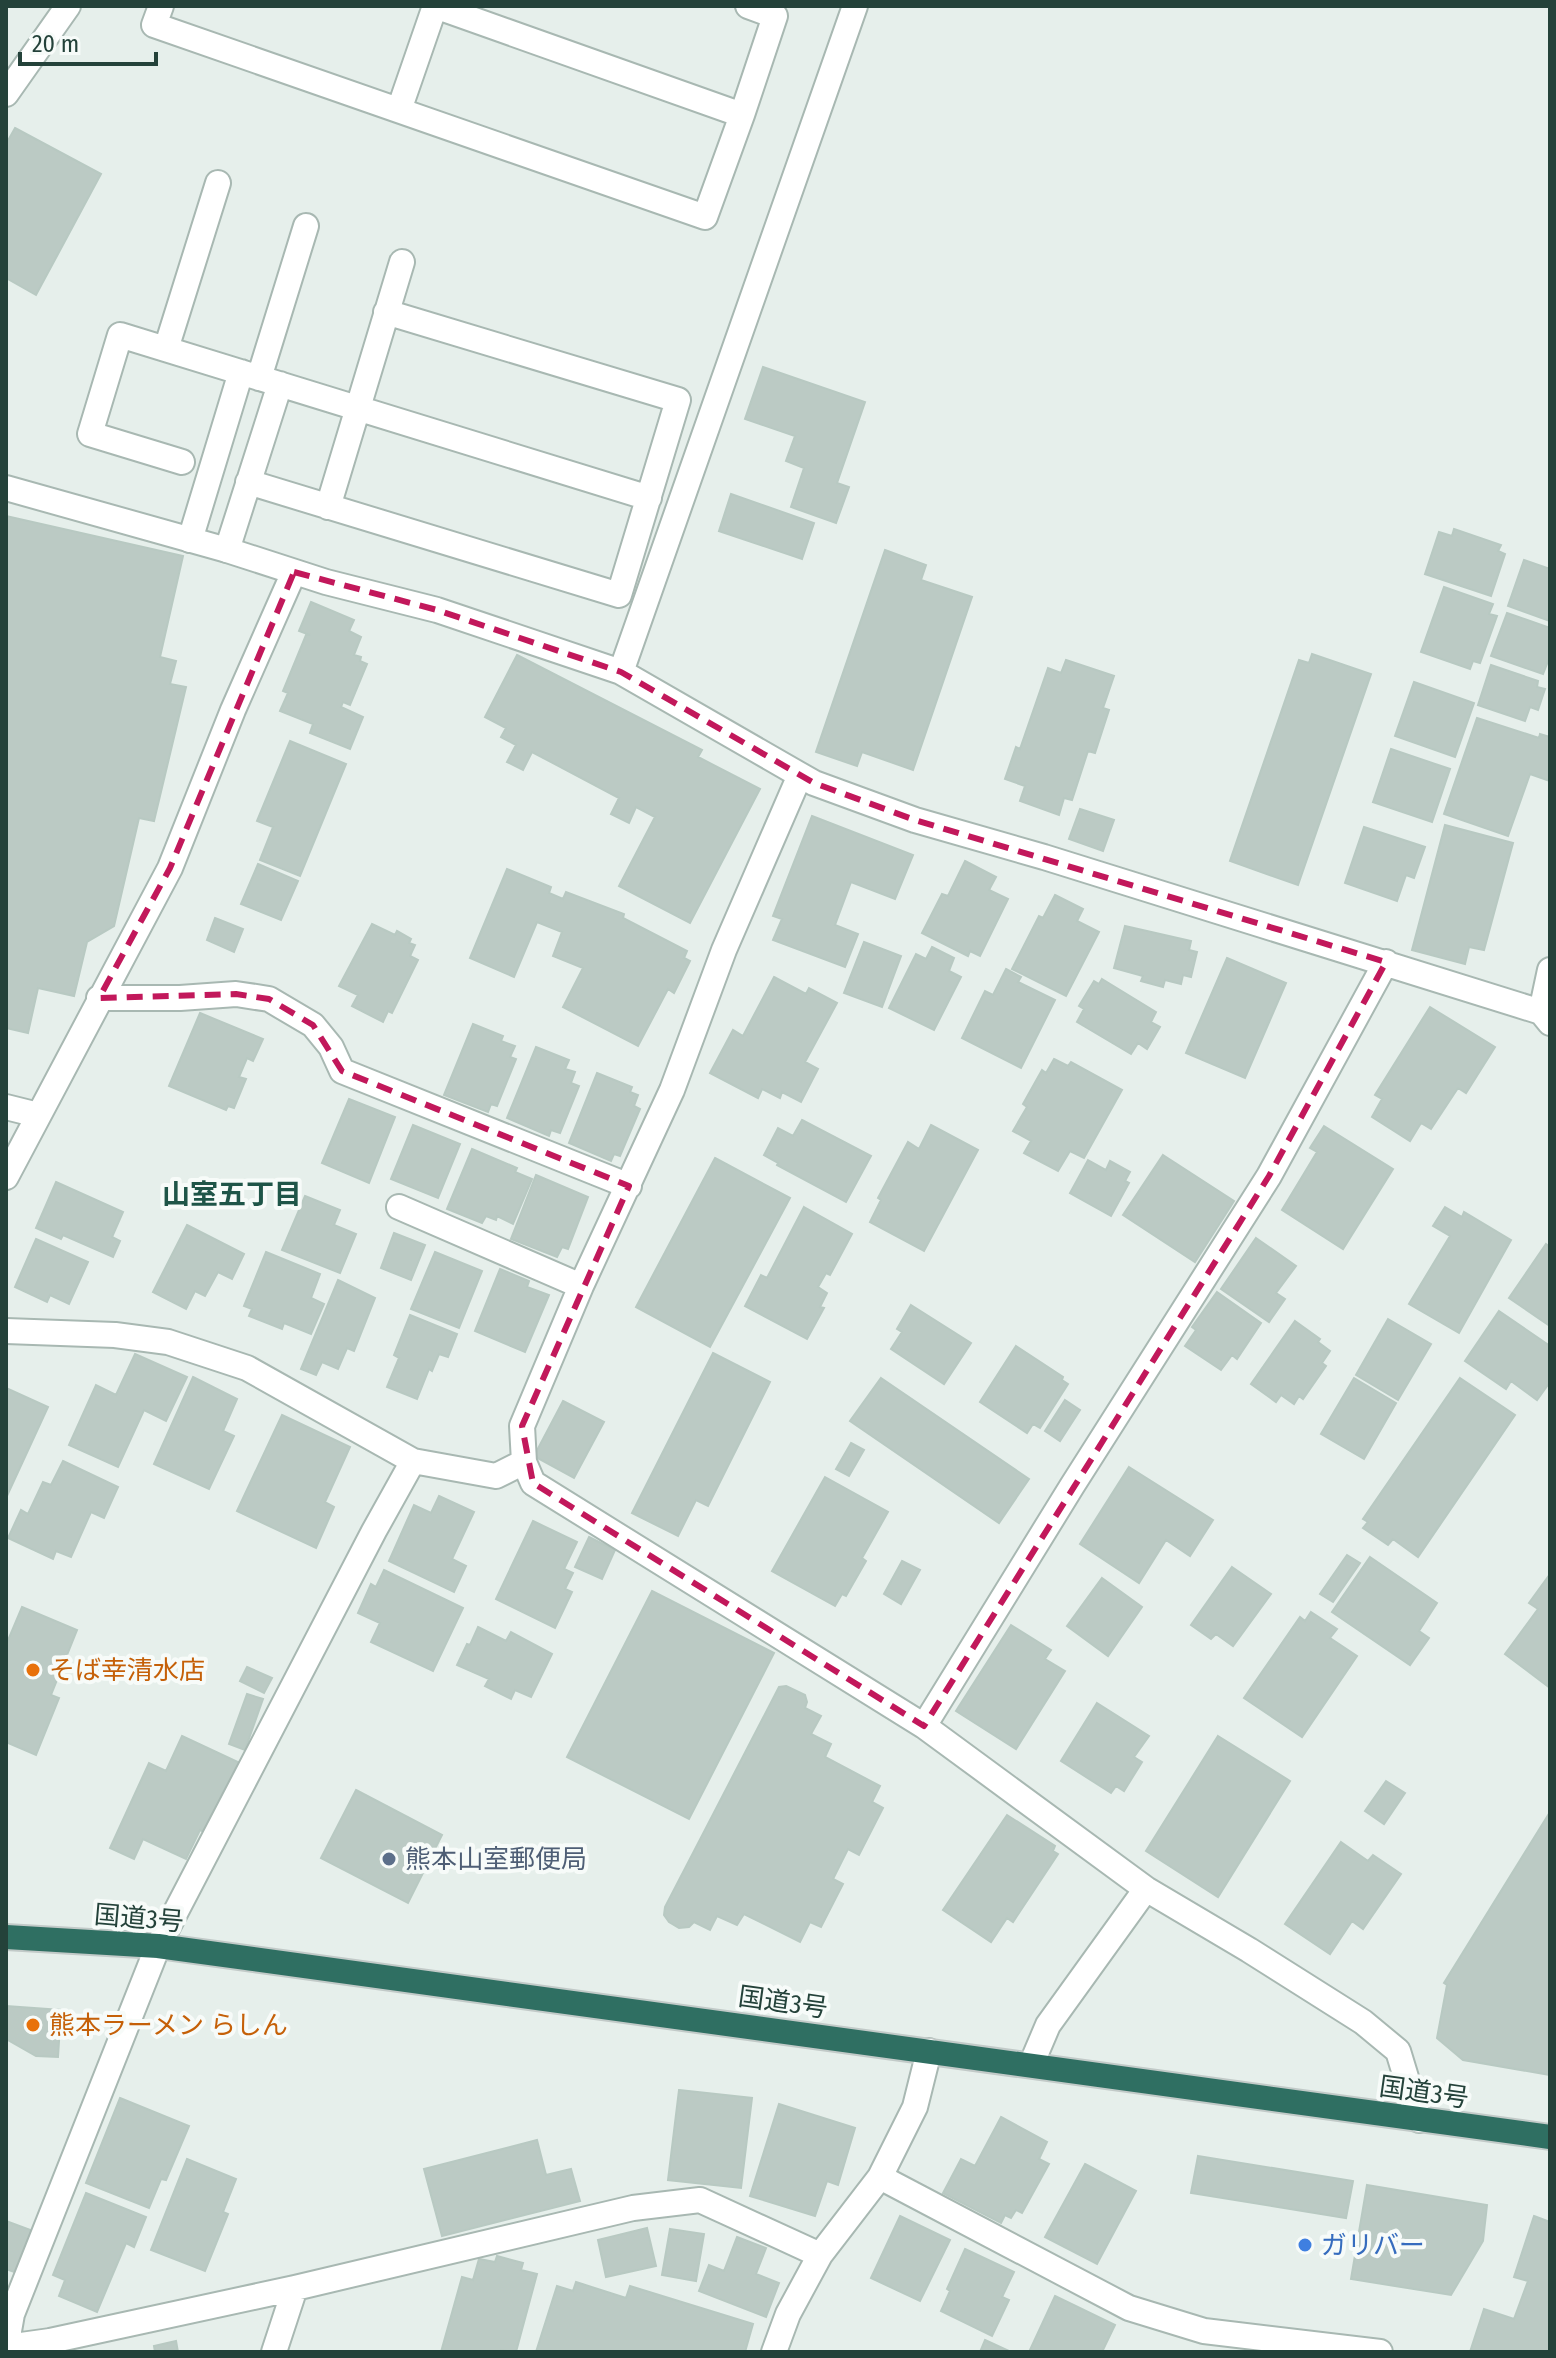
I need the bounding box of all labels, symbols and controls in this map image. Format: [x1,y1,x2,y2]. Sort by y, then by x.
scale bar [20,16,156,66]
text: 20 m [32,30,79,58]
district label: 山室五丁目 [162,1178,302,1211]
place label: そば幸清水店 [49,1655,205,1686]
marker: そば幸清水店 [24,1661,42,1679]
place label: 熊本山室郵便局 [405,1844,587,1875]
marker: 熊本山室郵便局 [380,1850,398,1868]
street label: 国道3号 [93,1899,185,1938]
street label: 国道3号 [736,1981,830,2024]
place label: 熊本ラーメン らしん [49,2010,288,2041]
marker: 熊本ラーメン らしん [24,2016,42,2034]
street label: 国道3号 [1377,2071,1471,2114]
place label: ガリバー [1321,2230,1425,2261]
marker: ガリバー [1296,2236,1314,2254]

